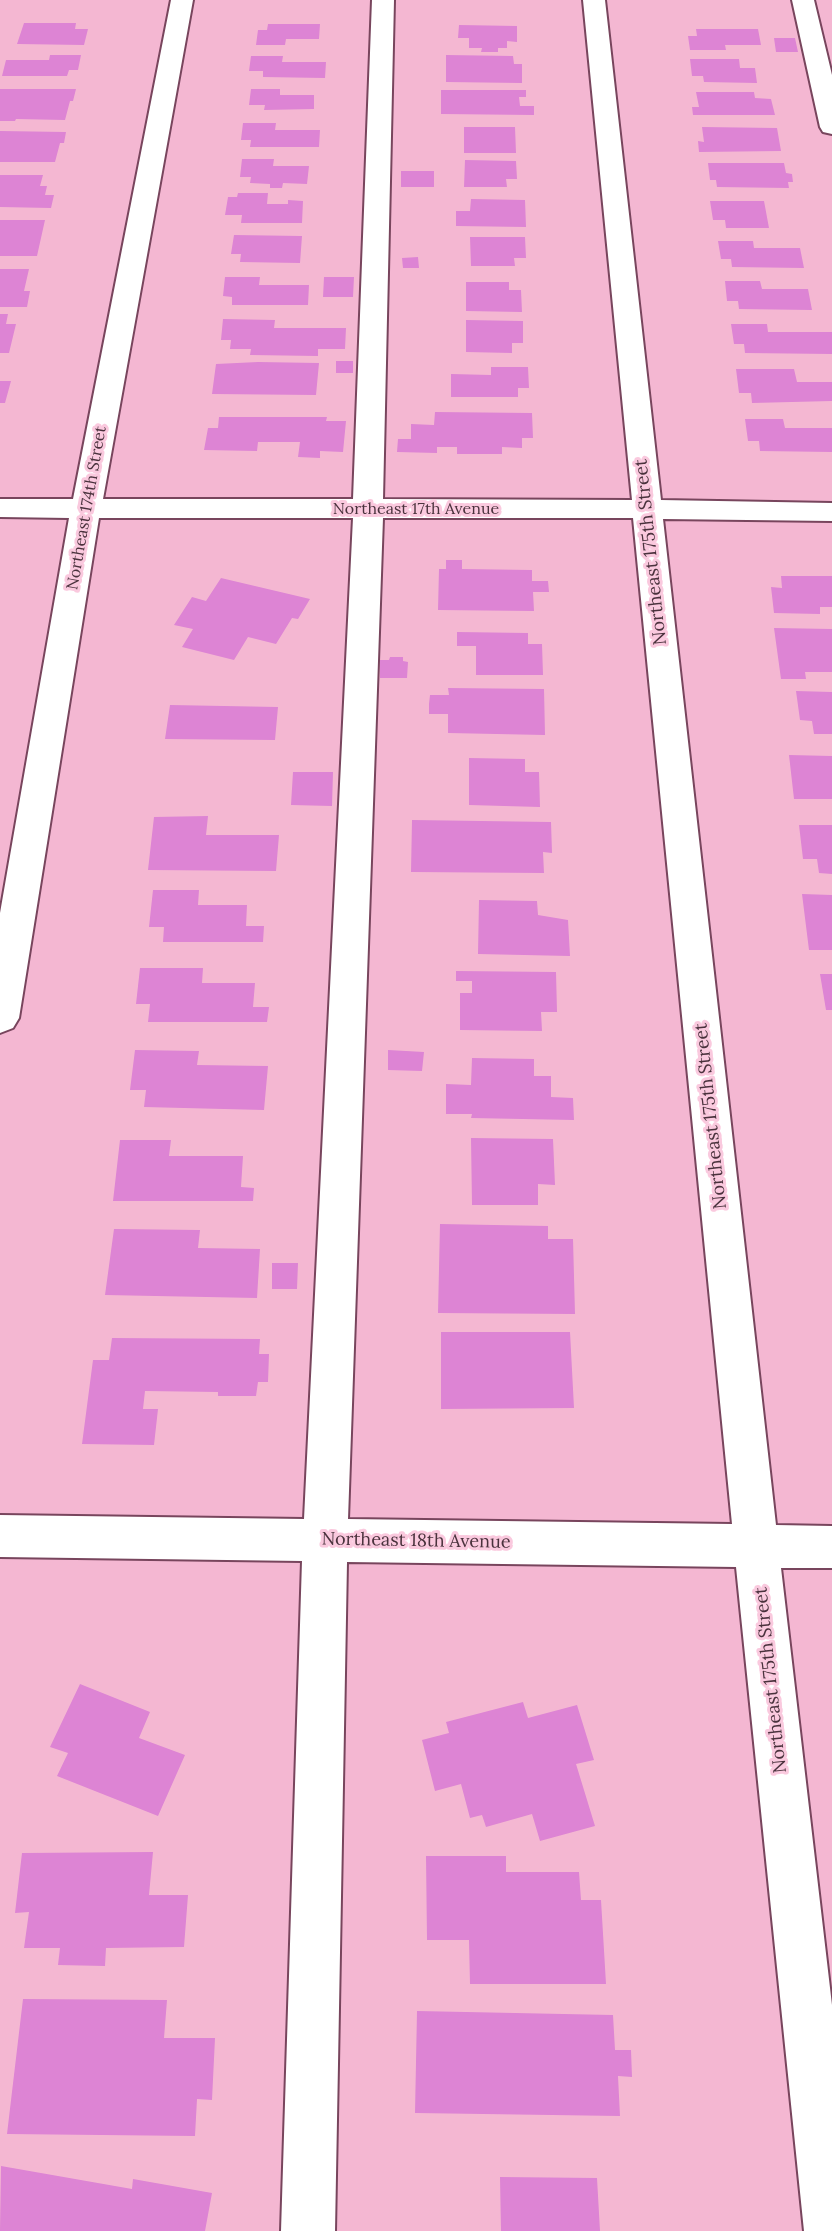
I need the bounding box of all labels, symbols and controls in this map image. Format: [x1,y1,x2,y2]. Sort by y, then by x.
street label: Northeast 174th Street [63,425,111,591]
street label: Northeast 175th Street [630,458,672,646]
street label: Northeast 17th Avenue [333,499,499,519]
street label: Northeast 175th Street [690,1022,732,1210]
street label: Northeast 18th Avenue [321,1529,511,1553]
street label: Northeast 175th Street [750,1586,792,1774]

